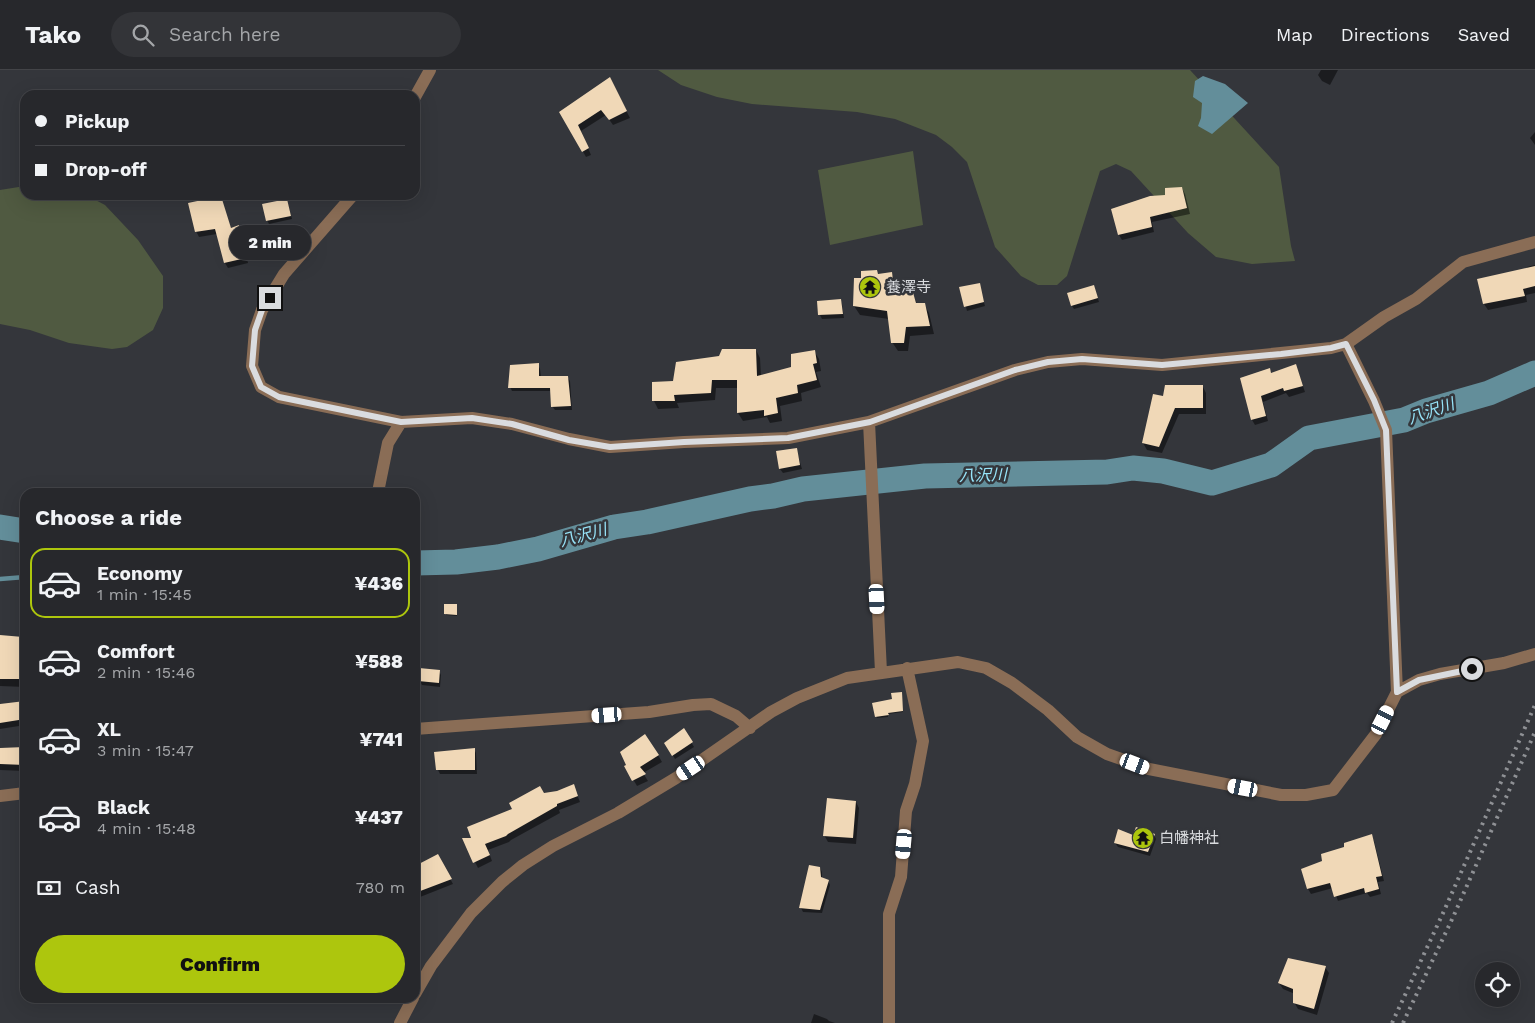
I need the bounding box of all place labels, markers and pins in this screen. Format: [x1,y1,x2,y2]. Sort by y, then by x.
temple icon: 養澤寺 [858,275,882,299]
place label: 養澤寺 [886,278,931,296]
temple icon: 白幡神社 [1131,826,1155,850]
place label: 白幡神社 [1159,829,1219,847]

